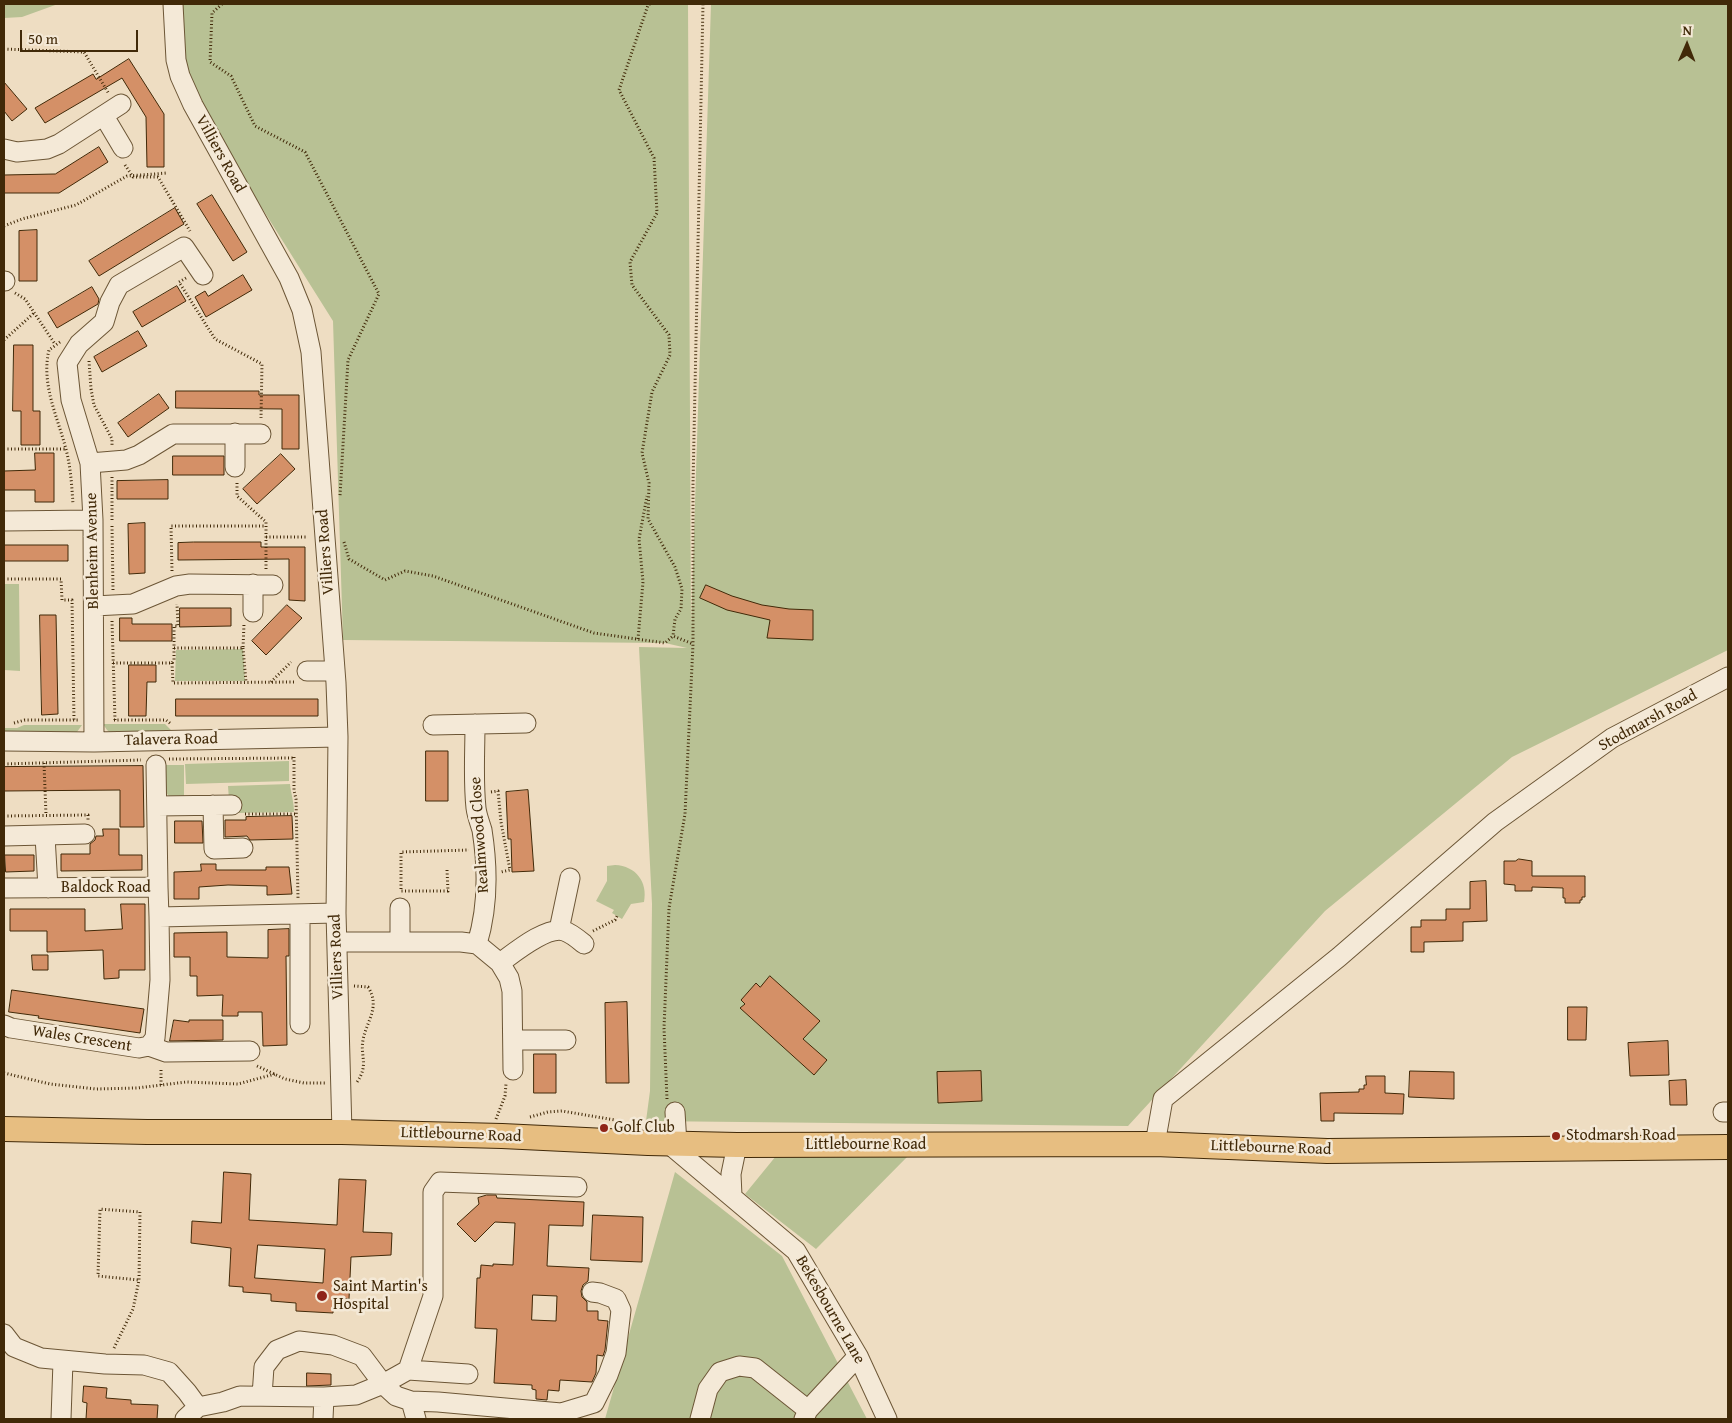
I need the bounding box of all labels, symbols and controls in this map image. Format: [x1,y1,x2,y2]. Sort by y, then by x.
scale bar [22,20,140,52]
north arrow [1662,20,1712,70]
text: N [1682,20,1692,40]
text: 50 m [28,28,58,49]
street label: Villiers Road [191,112,249,196]
street label: Blenheim Avenue [82,492,104,610]
street label: Villiers Road [313,508,339,596]
street label: Stodmarsh Road [1595,686,1701,756]
street label: Talavera Road [124,730,218,750]
street label: Realmwood Close [466,776,494,894]
street label: Baldock Road [61,878,151,898]
street label: Villiers Road [326,914,348,1000]
street label: Wales Crescent [31,1022,133,1056]
place label: Golf Club [614,1118,675,1138]
marker: Golf Club [598,1122,610,1134]
street label: Littlebourne Road [400,1123,522,1147]
place label: Stodmarsh Road [1566,1126,1676,1146]
marker: Stodmarsh Road [1550,1130,1562,1142]
street label: Littlebourne Road [806,1135,926,1155]
street label: Littlebourne Road [1210,1136,1332,1160]
street label: Bekesbourne Lane [791,1252,869,1368]
place label: Saint Martin's Hospital [333,1277,428,1315]
marker: Saint Martin's Hospital [315,1289,329,1303]

